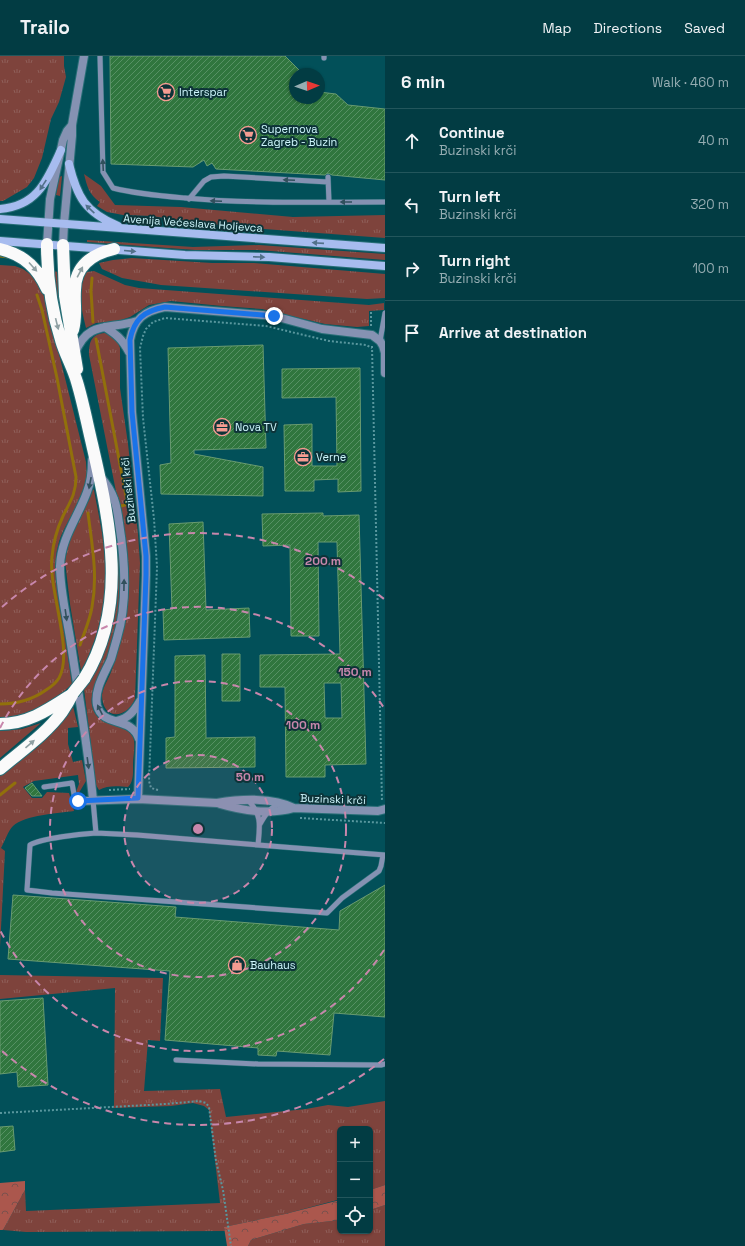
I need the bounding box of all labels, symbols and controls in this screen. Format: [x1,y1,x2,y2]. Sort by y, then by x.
text: Trailo [20,15,70,40]
text: Map [542,19,572,37]
text: Directions [594,19,662,37]
text: Saved [684,19,725,37]
north arrow [289,68,325,104]
text: 6 min [401,71,445,93]
text: Walk · 460 m [652,74,729,91]
supermarket icon: Interspar [156,82,176,102]
place label: Interspar [179,85,227,99]
place label: Supernova Zagreb - Buzin [261,122,337,149]
text: Continue [439,123,505,142]
supermarket icon: Supernova Zagreb - Buzin [238,125,258,145]
icon: ahead [401,130,423,152]
text: 40 m [698,132,729,149]
text: Buzinski krči [439,142,516,159]
one-way arrow [99,159,106,171]
one-way arrow [283,176,295,183]
one-way arrow [39,180,47,190]
text: Turn left [439,187,501,206]
icon: left [401,194,423,216]
text: 320 m [690,196,729,213]
one-way arrow [210,197,222,204]
one-way arrow [339,199,352,205]
one-way arrow [85,205,95,214]
text: Buzinski krči [439,206,516,223]
street label: Avenija Većeslava Holjevca [123,211,264,235]
one-way arrow [312,239,324,246]
one-way arrow [123,247,136,254]
text: Turn right [439,251,510,270]
one-way arrow [253,254,266,260]
icon: right [401,258,423,280]
text: 100 m [692,260,729,277]
one-way arrow [28,262,38,272]
one-way arrow [77,266,83,277]
text: Buzinski krči [439,270,516,287]
route end [265,307,283,325]
one-way arrow [54,319,60,331]
icon: arrive [401,322,423,344]
text: Arrive at destination [439,323,587,342]
office icon: Nova TV [212,417,232,437]
place label: Nova TV [235,420,277,434]
office icon: Verne [293,447,313,467]
place label: Verne [316,450,346,464]
street label: Buzinski krči [118,456,138,523]
one-way arrow [86,476,92,489]
text: 200 m [305,553,341,569]
one-way arrow [121,578,127,591]
one-way arrow [63,609,69,621]
text: 150 m [338,664,372,680]
one-way arrow [97,704,103,716]
text: 100 m [286,717,320,733]
one-way arrow [25,739,35,748]
one-way arrow [85,757,91,769]
text: 50 m [236,769,264,785]
street label: Buzinski krči [300,791,366,807]
route start [69,792,87,810]
centre of rings [191,822,205,836]
shop icon: Bauhaus [227,955,247,975]
place label: Bauhaus [250,958,296,972]
map controls [337,1126,373,1234]
button: + [337,1126,373,1162]
button: − [337,1162,373,1198]
button: locate [337,1198,373,1234]

